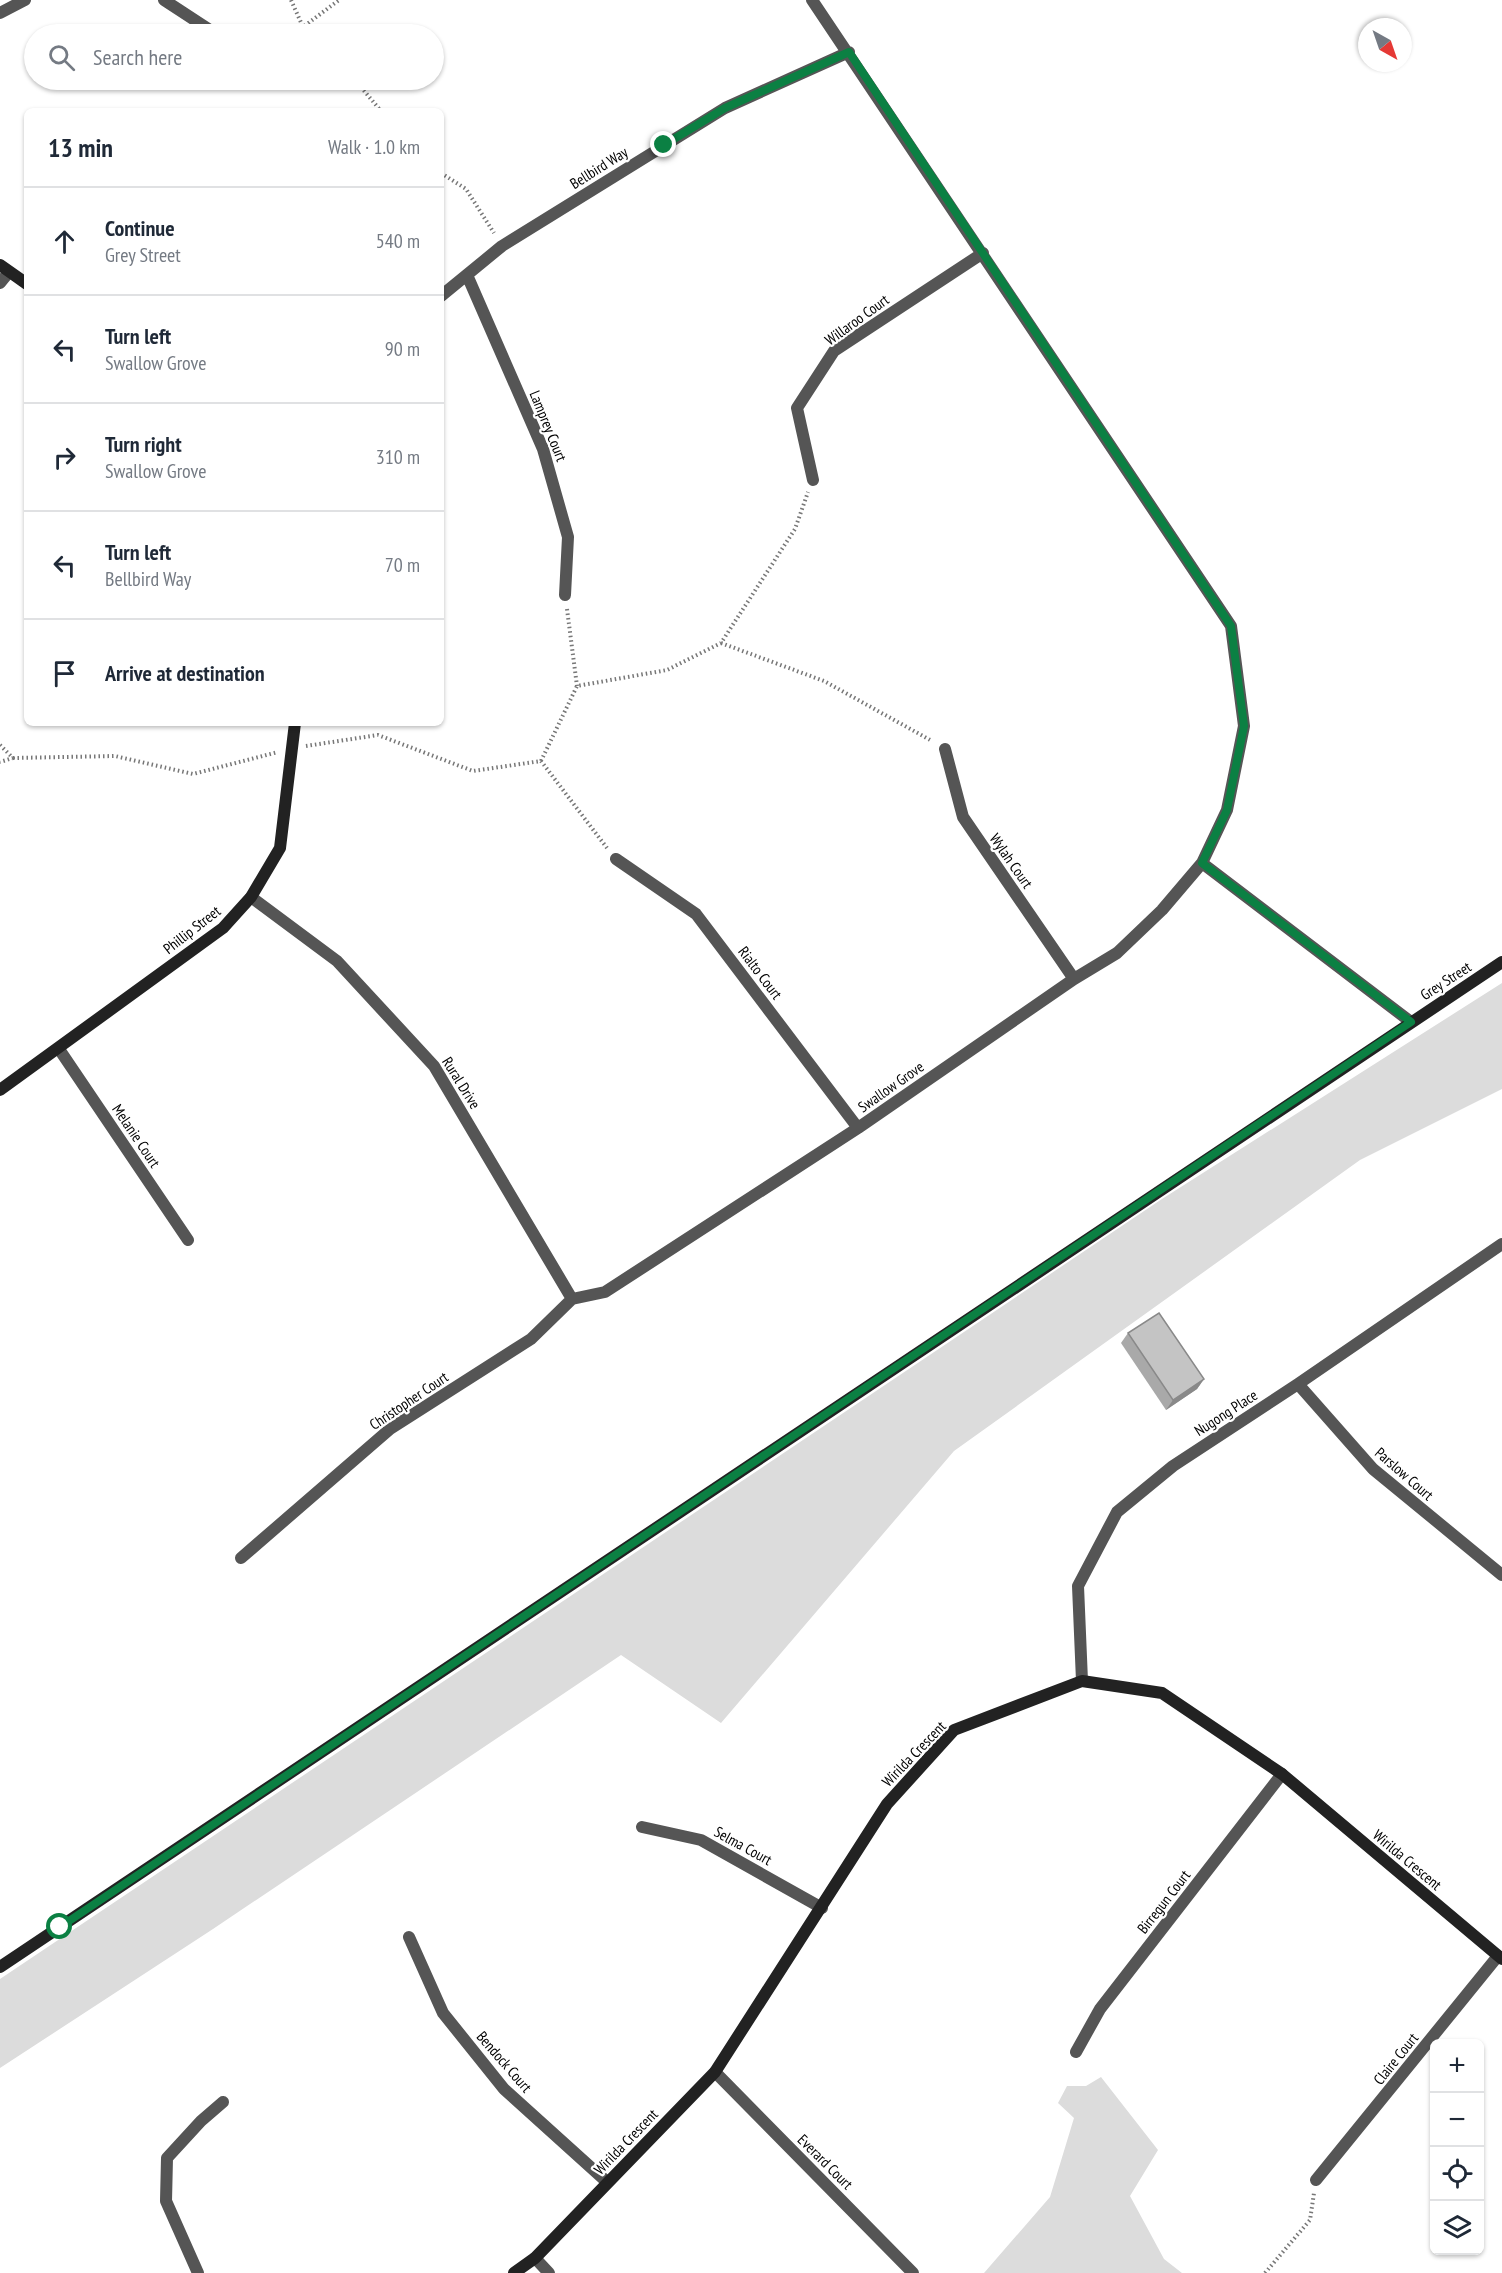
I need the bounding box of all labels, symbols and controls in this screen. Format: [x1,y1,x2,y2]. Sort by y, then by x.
north arrow [1358,18,1412,72]
search box [24,24,444,90]
icon: search [45,41,78,74]
text: Search here [93,43,182,71]
text: 13 min [48,131,113,164]
route end [650,131,676,157]
text: Walk · 1.0 km [328,134,420,160]
street label: Bellbird Way [566,142,632,193]
text: Continue [105,214,175,242]
icon: ahead [48,225,81,258]
text: 540 m [376,228,420,254]
text: Grey Street [105,242,181,268]
street label: Willaroo Court [821,290,892,349]
text: Turn left [105,322,171,350]
icon: left [48,333,81,366]
text: 90 m [385,336,420,362]
text: Swallow Grove [105,350,207,376]
street label: Lamprey Court [526,388,571,464]
text: Turn right [105,430,182,458]
icon: right [48,441,81,474]
text: 310 m [376,444,420,470]
text: Swallow Grove [105,458,207,484]
text: Turn left [105,538,171,566]
icon: left [48,549,81,582]
text: 70 m [385,552,420,578]
text: Bellbird Way [105,566,191,592]
icon: arrive [48,657,81,690]
text: Arrive at destination [105,659,265,687]
street label: Wylah Court [986,830,1037,892]
street label: Phillip Street [159,901,224,958]
street label: Rialto Court [734,942,787,1003]
street label: Grey Street [1417,957,1475,1004]
street label: Rural Drive [438,1053,485,1112]
street label: Swallow Grove [854,1057,927,1116]
street label: Melanie Court [108,1100,165,1171]
street label: Christopher Court [366,1367,452,1434]
street label: Nugong Place [1191,1385,1261,1440]
street label: Parslow Court [1371,1443,1437,1504]
street label: Wirilda Crescent [878,1717,950,1790]
street label: Selma Court [711,1822,775,1869]
street label: Wirilda Crescent [1369,1825,1446,1894]
street label: Birregun Court [1133,1866,1194,1937]
route start [46,1913,72,1939]
street label: Bendock Court [473,2027,536,2096]
street label: Claire Court [1369,2029,1422,2088]
map controls [1430,2039,1484,2255]
button: + [1430,2039,1484,2093]
button: − [1430,2093,1484,2147]
street label: Wirilda Crescent [590,2105,662,2178]
street label: Everard Court [794,2130,857,2193]
button: locate [1430,2147,1484,2201]
button: layers [1430,2201,1484,2255]

